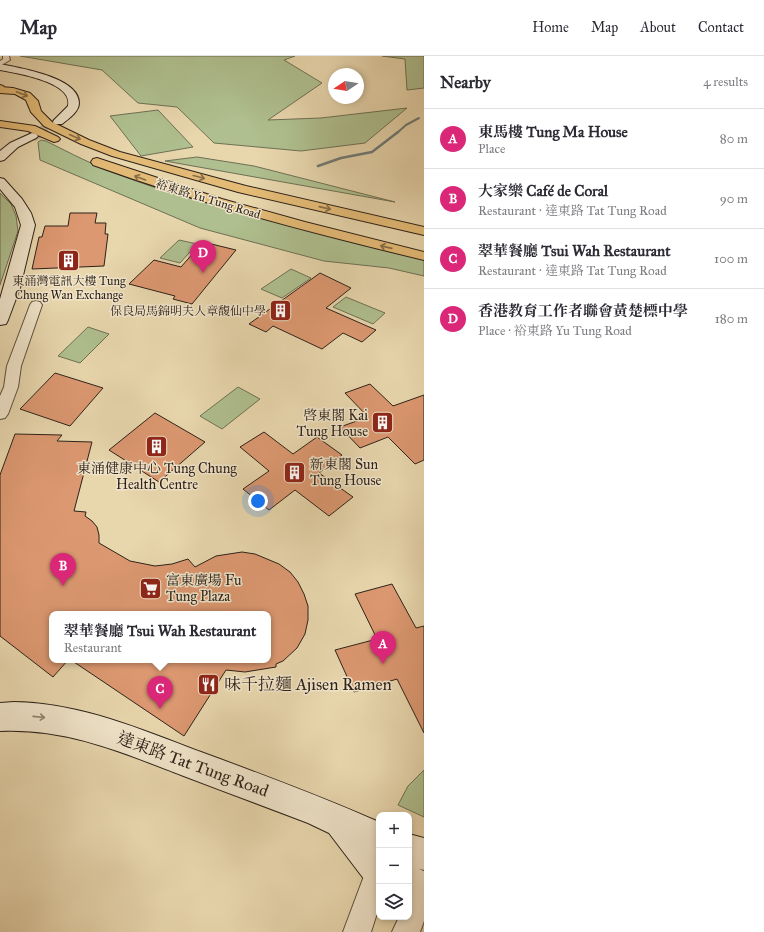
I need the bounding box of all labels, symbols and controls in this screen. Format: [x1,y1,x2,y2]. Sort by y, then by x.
text: Map [20,16,57,39]
text: Home [532,19,569,36]
text: Map [591,19,618,36]
text: About [640,19,676,36]
text: Contact [698,19,744,36]
north arrow [328,68,364,104]
text: Nearby [440,72,491,93]
text: 4 results [703,74,748,90]
one-way arrow [15,90,27,98]
text: 東馬樓 Tung Ma House [478,123,628,141]
text: A [449,131,457,147]
text: 80 m [720,131,748,147]
one-way arrow [69,134,81,142]
text: Place [478,141,505,157]
one-way arrow [134,173,146,181]
one-way arrow [192,174,205,181]
street label: 裕東路 Yu Tung Road [154,176,262,223]
text: 大家樂 Café de Coral [478,182,608,200]
text: B [449,191,457,207]
text: 90 m [720,191,748,207]
text: Restaurant · 達東路 Tat Tung Road [478,203,667,219]
one-way arrow [318,205,331,212]
pin: D [190,240,216,273]
one-way arrow [380,242,393,250]
text: 翠華餐廳 Tsui Wah Restaurant [478,242,670,260]
building icon: 東涌灣電訊大樓 Tung Chung Wan Exchange [56,247,82,273]
text: C [449,251,457,267]
text: 100 m [714,251,748,267]
text: Restaurant · 達東路 Tat Tung Road [478,263,667,279]
place label: 東涌灣電訊大樓 Tung Chung Wan Exchange [12,274,126,303]
building icon: 保良局馬錦明夫人章馥仙中學 [268,298,294,324]
text: 香港教育工作者聯會黃楚標中學 [478,302,688,320]
place label: 保良局馬錦明夫人章馥仙中學 [110,304,266,318]
text: D [448,311,458,327]
text: 180 m [715,311,748,327]
text: Place · 裕東路 Yu Tung Road [478,323,632,339]
place label: 啓東閣 Kai Tung House [297,407,368,440]
building icon: 啓東閣 Kai Tung House [370,410,396,436]
building icon: 東涌健康中心 Tung Chung Health Centre [144,433,170,459]
place label: 新東閣 Sun Tung House [310,456,382,489]
building icon: 新東閣 Sun Tung House [281,459,307,485]
place label: 東涌健康中心 Tung Chung Health Centre [77,460,237,493]
your location [248,491,268,511]
pin: B [50,553,76,586]
place label: 富東廣場 Fu Tung Plaza [166,572,242,605]
supermarket icon: 富東廣場 Fu Tung Plaza [138,575,164,601]
popup [49,611,271,663]
text: 翠華餐廳 Tsui Wah Restaurant [64,622,256,640]
pin: A [370,631,396,664]
text: Restaurant [64,640,122,656]
restaurant icon: 味千拉麵 Ajisen Ramen [195,671,221,697]
place label: 味千拉麵 Ajisen Ramen [224,674,392,695]
pin: C [147,676,173,709]
one-way arrow [32,713,45,721]
street label: 達東路 Tat Tung Road [114,727,272,802]
map controls [376,812,412,920]
button: + [376,812,412,848]
button: − [376,848,412,884]
button: layers [376,884,412,920]

